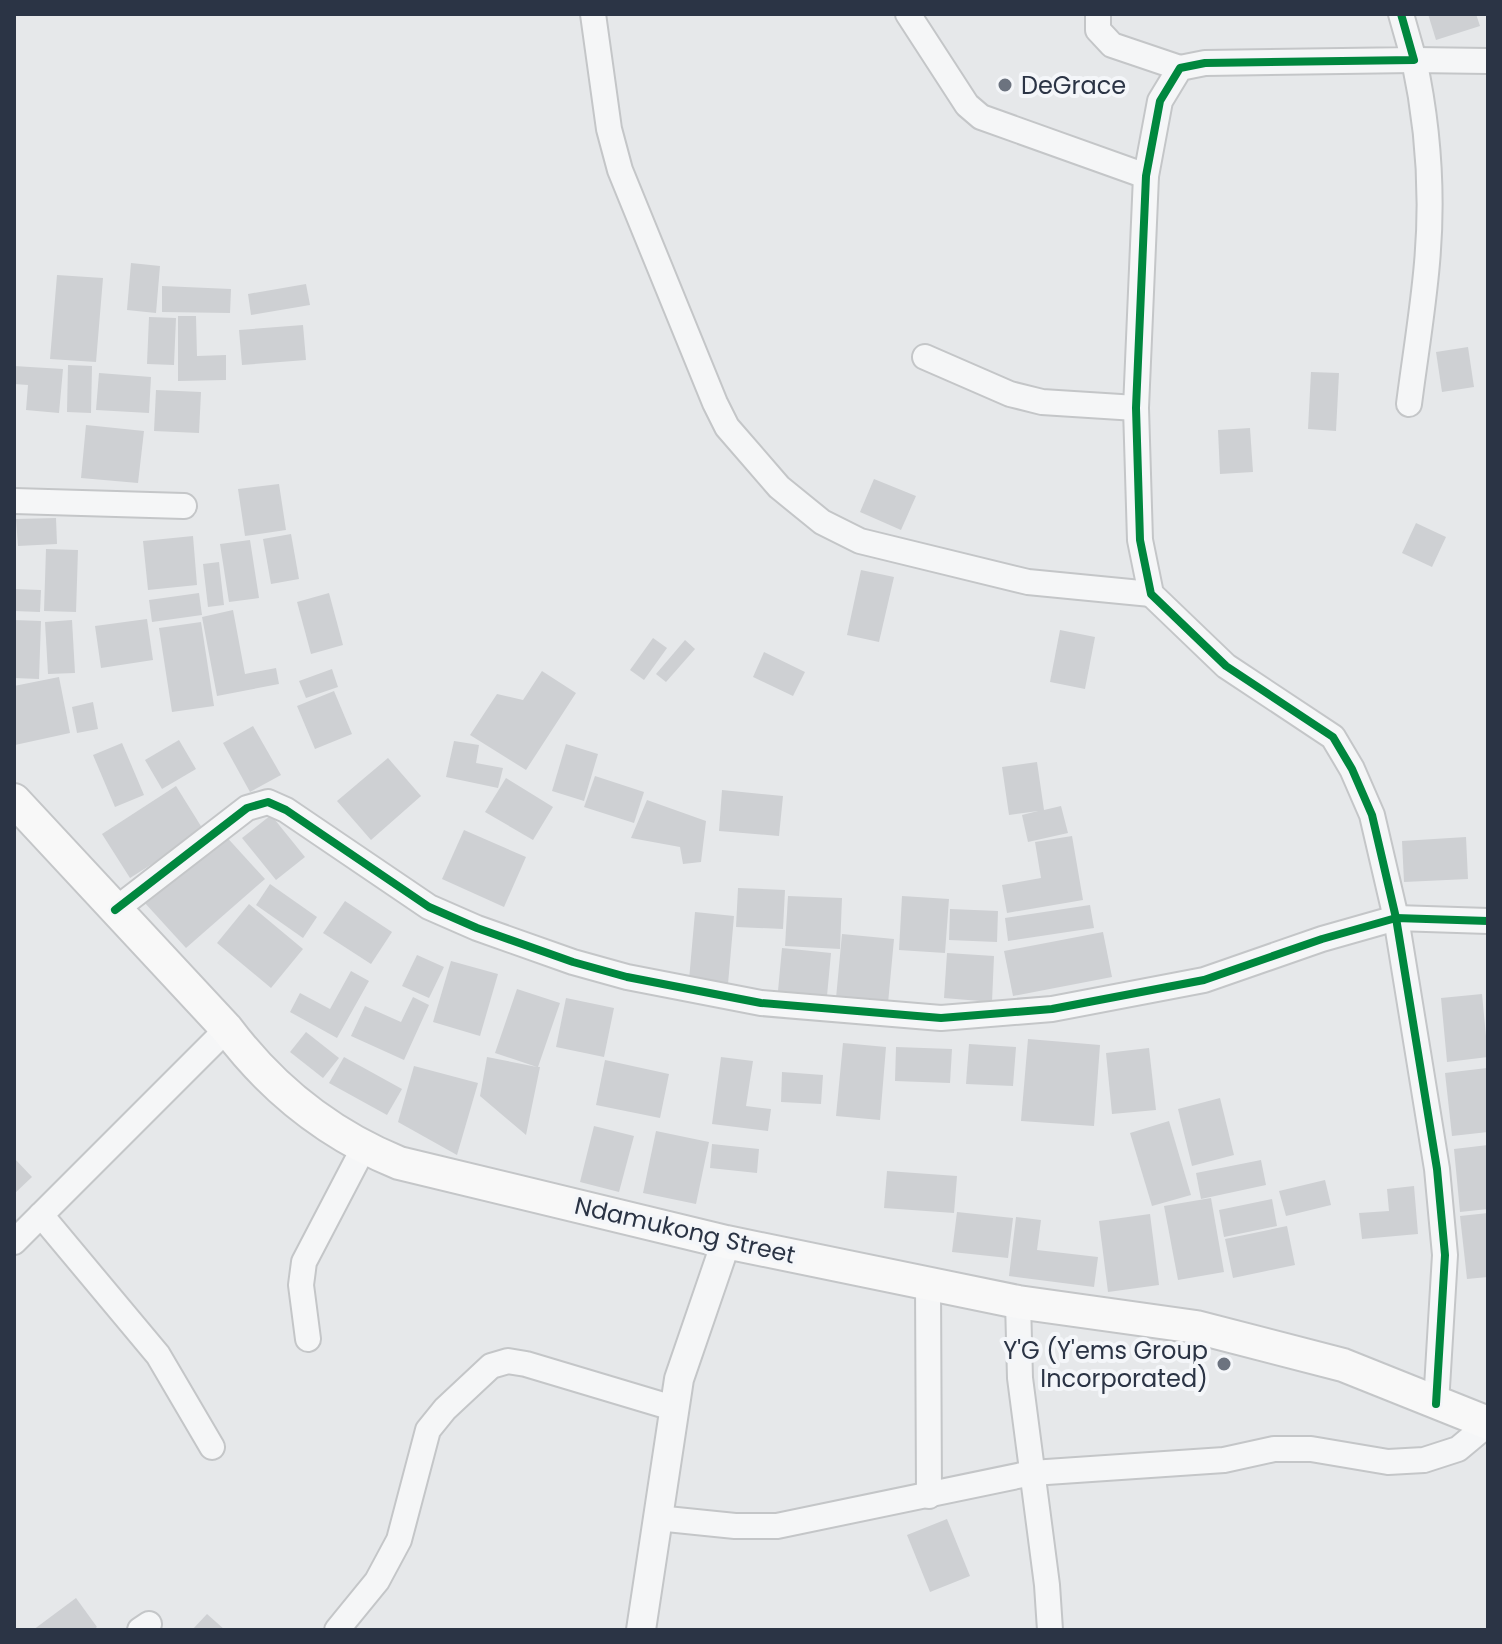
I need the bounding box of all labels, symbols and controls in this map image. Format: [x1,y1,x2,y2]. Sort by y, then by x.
place label: DeGrace [1021,69,1126,102]
marker: DeGrace [996,76,1014,94]
street label: Ndamukong Street [571,1189,799,1271]
place label: Y'G (Y'ems Group Incorporated) [1003,1334,1208,1395]
marker: Y'G (Y'ems Group Incorporated) [1215,1355,1233,1373]

